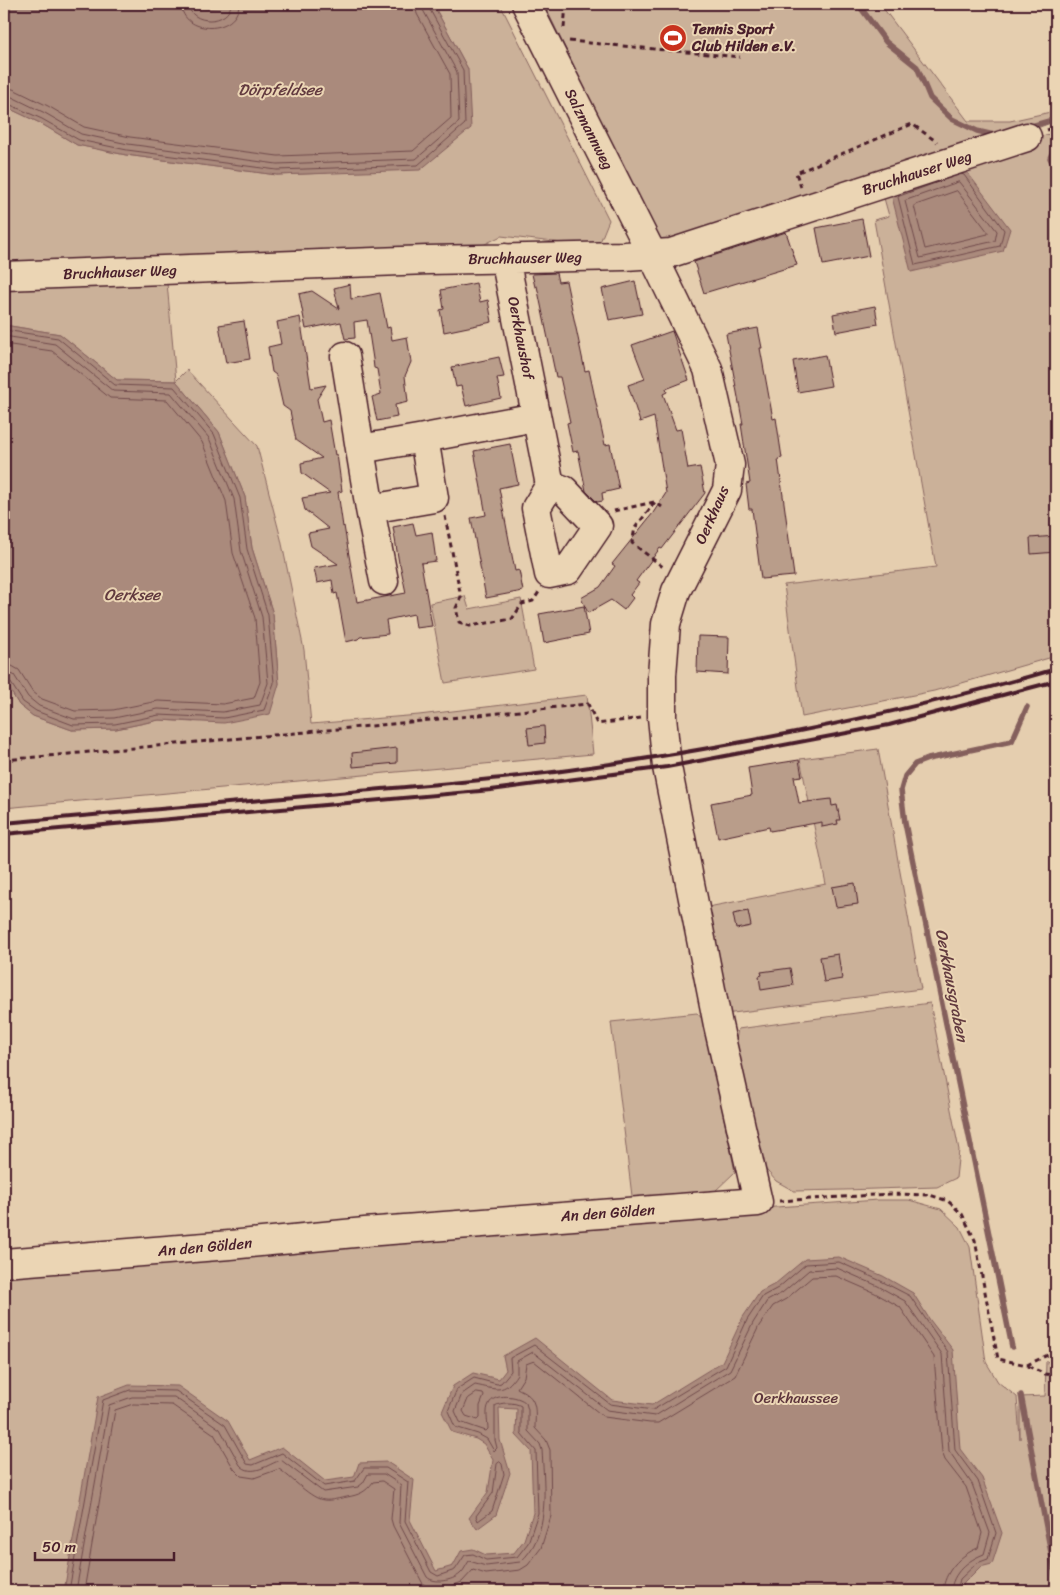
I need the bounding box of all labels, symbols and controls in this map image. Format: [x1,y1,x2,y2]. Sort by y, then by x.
place label: Tennis Sport Club Hilden e.V. [691,16,796,59]
sports icon: Tennis Sport Club Hilden e.V. [658,23,688,53]
water label: Dörpfeldsee [238,75,324,104]
street label: Salzmannweg [557,84,621,175]
street label: Bruchhauser Weg [859,143,976,203]
street label: Bruchhauser Weg [468,244,583,272]
street label: Bruchhauser Weg [63,257,178,287]
street label: Oerkhaushof [500,294,542,383]
street label: Oerkhaus [688,481,736,549]
water label: Oerksee [104,580,162,609]
water label: Oerkhausgraben [927,926,978,1046]
street label: An den Gölden [559,1197,656,1229]
street label: An den Gölden [156,1230,253,1264]
park label: Oerkhaussee [754,1385,838,1411]
scale bar [35,1530,174,1562]
text: 50 m [42,1534,77,1560]

